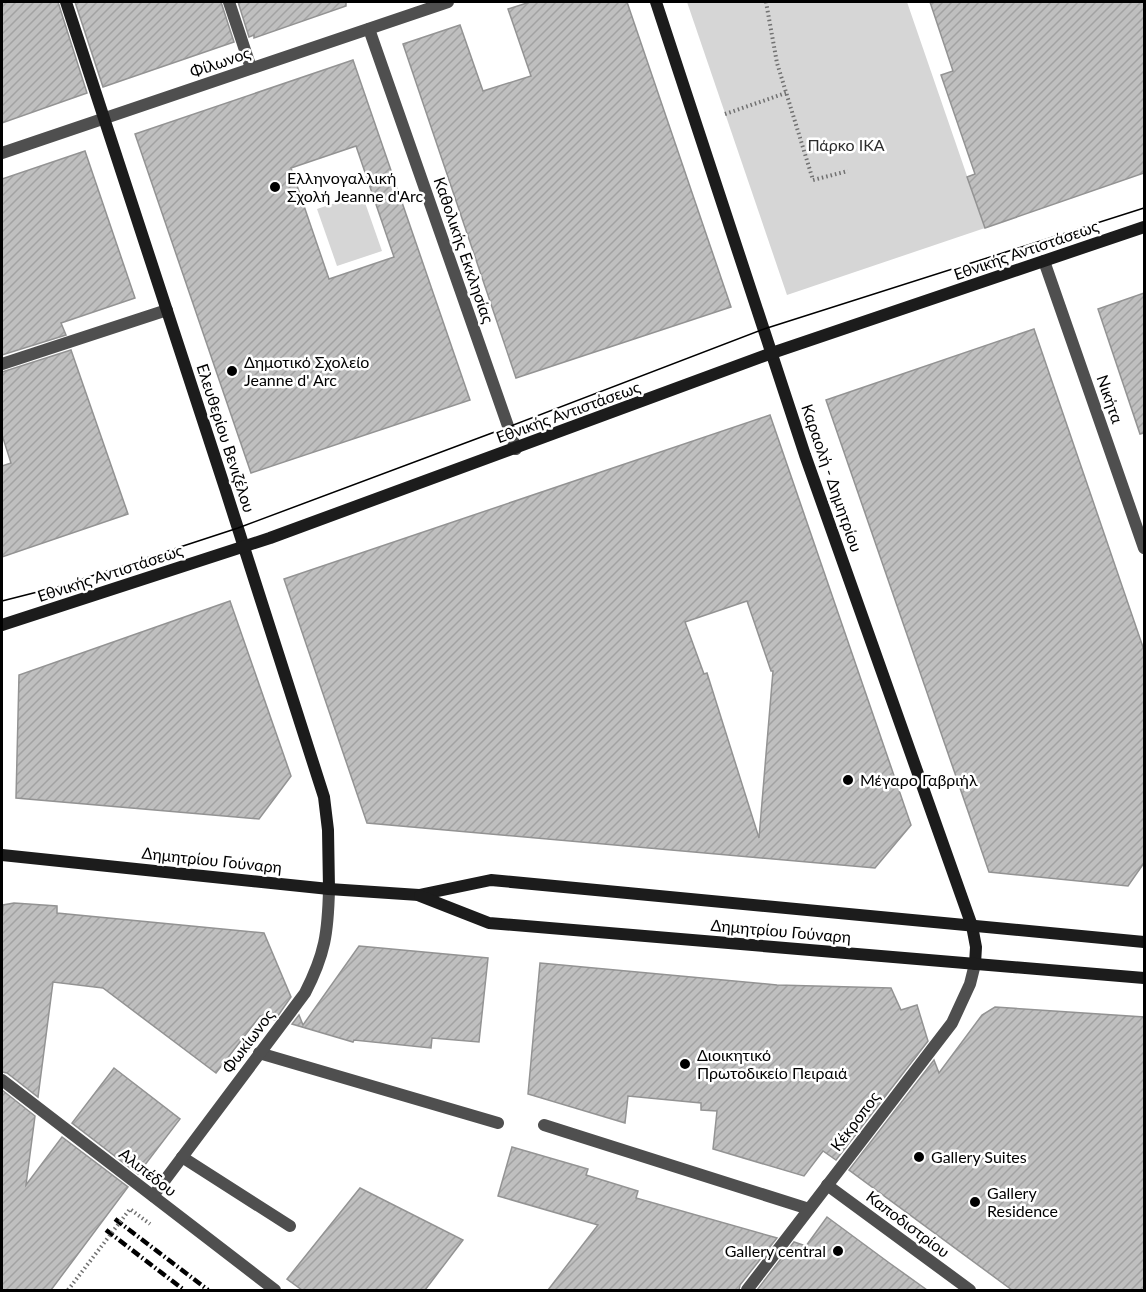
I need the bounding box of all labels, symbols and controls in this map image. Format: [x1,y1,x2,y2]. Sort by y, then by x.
street label: Φίλωνος [187,42,253,81]
park label: Πάρκο ΙΚΑ [807,135,885,154]
place label: Ελληνογαλλική Σχολή Jeanne d'Arc [287,168,423,205]
street label: Καθολικής Εκκλησίας [431,174,499,326]
marker: Ελληνογαλλική Σχολή Jeanne d'Arc [268,180,282,194]
street label: Εθνικής Αντιστάσεως [951,216,1101,283]
place label: Δημοτικό Σχολείο Jeanne d' Arc [244,352,369,389]
street label: Ελευθερίου Βενιζέλου [193,361,260,515]
marker: Δημοτικό Σχολείο Jeanne d' Arc [225,364,239,378]
street label: Νικήτα [1093,372,1128,426]
street label: Εθνικής Αντιστάσεως [493,376,643,446]
street label: Καραολή - Δημητρίου [798,401,867,554]
street label: Εθνικής Αντιστάσεως [35,540,186,605]
place label: Μέγαρο Γαβριήλ [860,770,978,789]
marker: Μέγαρο Γαβριήλ [841,773,855,787]
street label: Δημητρίου Γούναρη [141,843,283,876]
street label: Δημητρίου Γούναρη [710,915,852,946]
street label: Φωκίωνος [218,1005,278,1076]
place label: Διοικητικό Πρωτοδικείο Πειραιά [697,1045,848,1082]
marker: Διοικητικό Πρωτοδικείο Πειραιά [678,1057,692,1071]
street label: Κέκροπος [826,1087,884,1154]
street label: Αλιπέδου [116,1143,181,1200]
place label: Gallery Suites [931,1147,1027,1166]
marker: Gallery Suites [912,1150,926,1164]
place label: Gallery Residence [987,1183,1058,1220]
street label: Καποδιστρίου [863,1186,954,1261]
marker: Gallery Residence [968,1195,982,1209]
place label: Gallery central [725,1241,826,1260]
marker: Gallery central [831,1244,845,1258]

